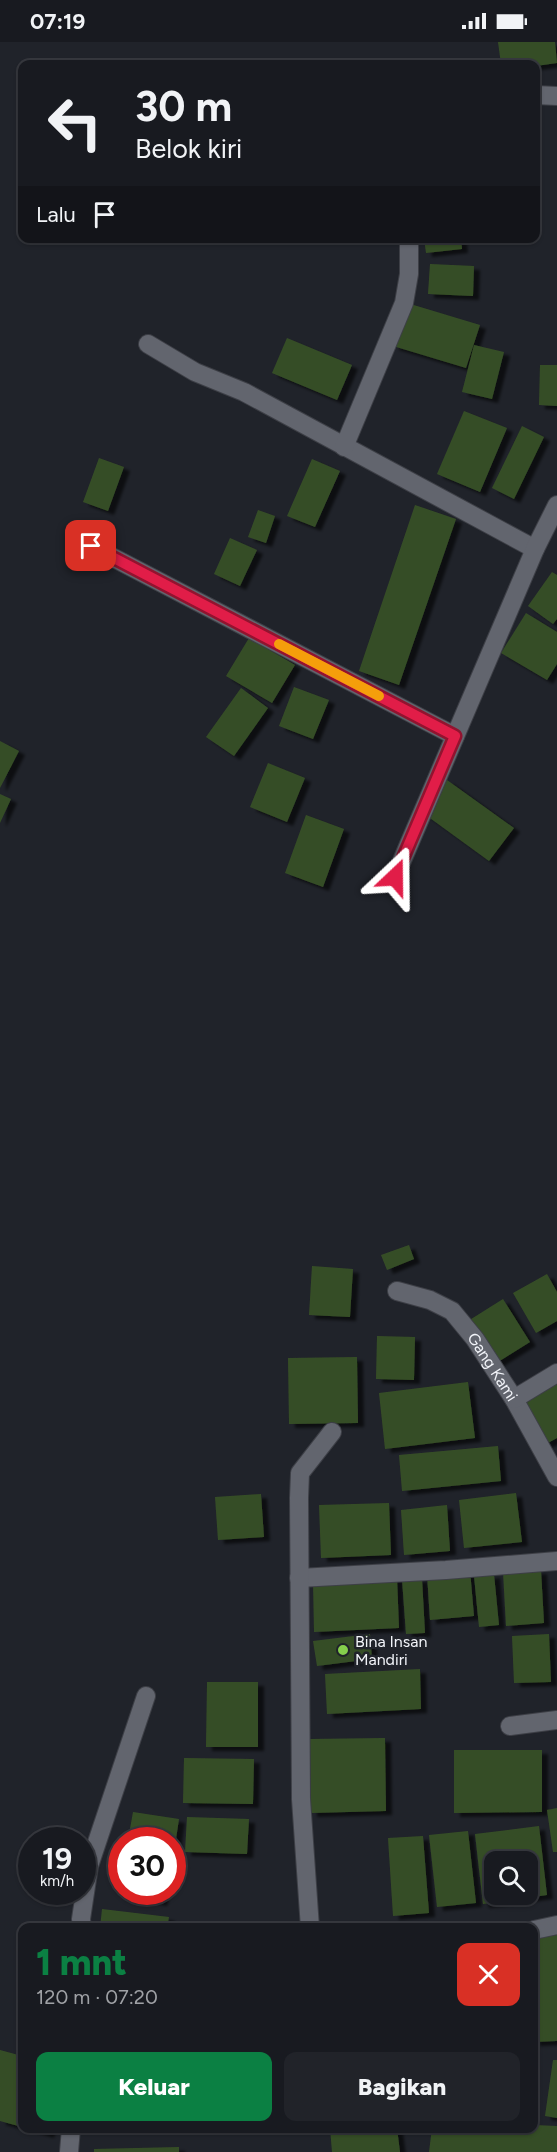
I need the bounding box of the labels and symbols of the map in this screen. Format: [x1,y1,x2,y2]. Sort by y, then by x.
pin [65,520,116,571]
position arrow [363,845,427,909]
street label: Gang Kami [463,1329,522,1405]
place label: Bina Insan Mandiri [355,1632,427,1669]
marker: Bina Insan Mandiri [336,1643,350,1657]
speed limit sign: 30 [108,1827,186,1905]

